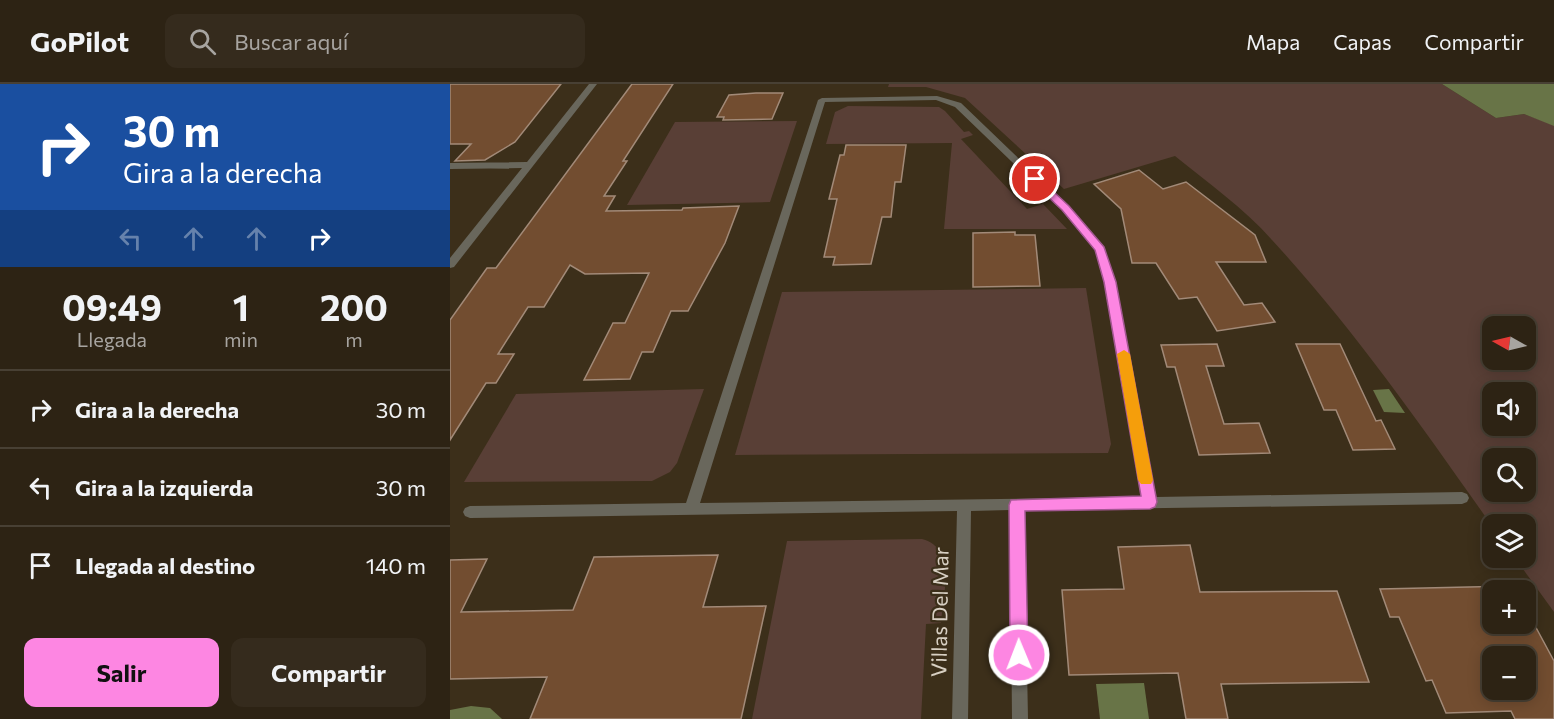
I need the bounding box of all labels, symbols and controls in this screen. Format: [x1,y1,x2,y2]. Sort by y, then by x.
search box [165,14,585,68]
text: GoPilot [30,24,129,58]
icon: search [186,25,219,58]
text: Buscar aquí [234,28,348,55]
text: Mapa [1246,29,1300,54]
text: Capas [1333,29,1392,54]
text: Compartir [1425,29,1524,54]
text: 30 m [123,104,220,156]
icon: right [24,108,102,186]
pin [1009,153,1060,204]
text: Gira a la derecha [123,156,322,189]
icon: arrive [1018,162,1051,195]
icon: left [114,222,147,255]
icon: ahead [177,222,210,255]
icon: ahead [240,222,273,255]
icon: right [303,222,336,255]
text: 09:49 [62,284,162,328]
text: 1 [233,284,249,328]
text: 200 [320,284,388,328]
north arrow [1482,316,1536,370]
map controls [1482,316,1536,700]
text: Llegada [77,327,147,351]
text: min [224,327,258,351]
text: m [345,327,363,351]
button: sound [1482,382,1536,436]
icon: right [24,393,57,426]
text: Gira a la derecha [75,396,239,423]
text: 30 m [376,396,426,423]
button: search [1482,448,1536,502]
icon: left [24,471,57,504]
text: Gira a la izquierda [75,474,253,501]
text: 30 m [376,474,426,501]
button: layers [1482,514,1536,568]
street label: Villas Del Mar [925,547,953,677]
icon: arrive [24,549,57,582]
text: Llegada al destino [75,552,255,579]
text: 140 m [366,552,426,579]
button: + [1482,580,1536,634]
position arrow [987,623,1051,687]
button: Salir [24,638,219,707]
button: Compartir [231,638,426,707]
button: − [1482,646,1536,700]

